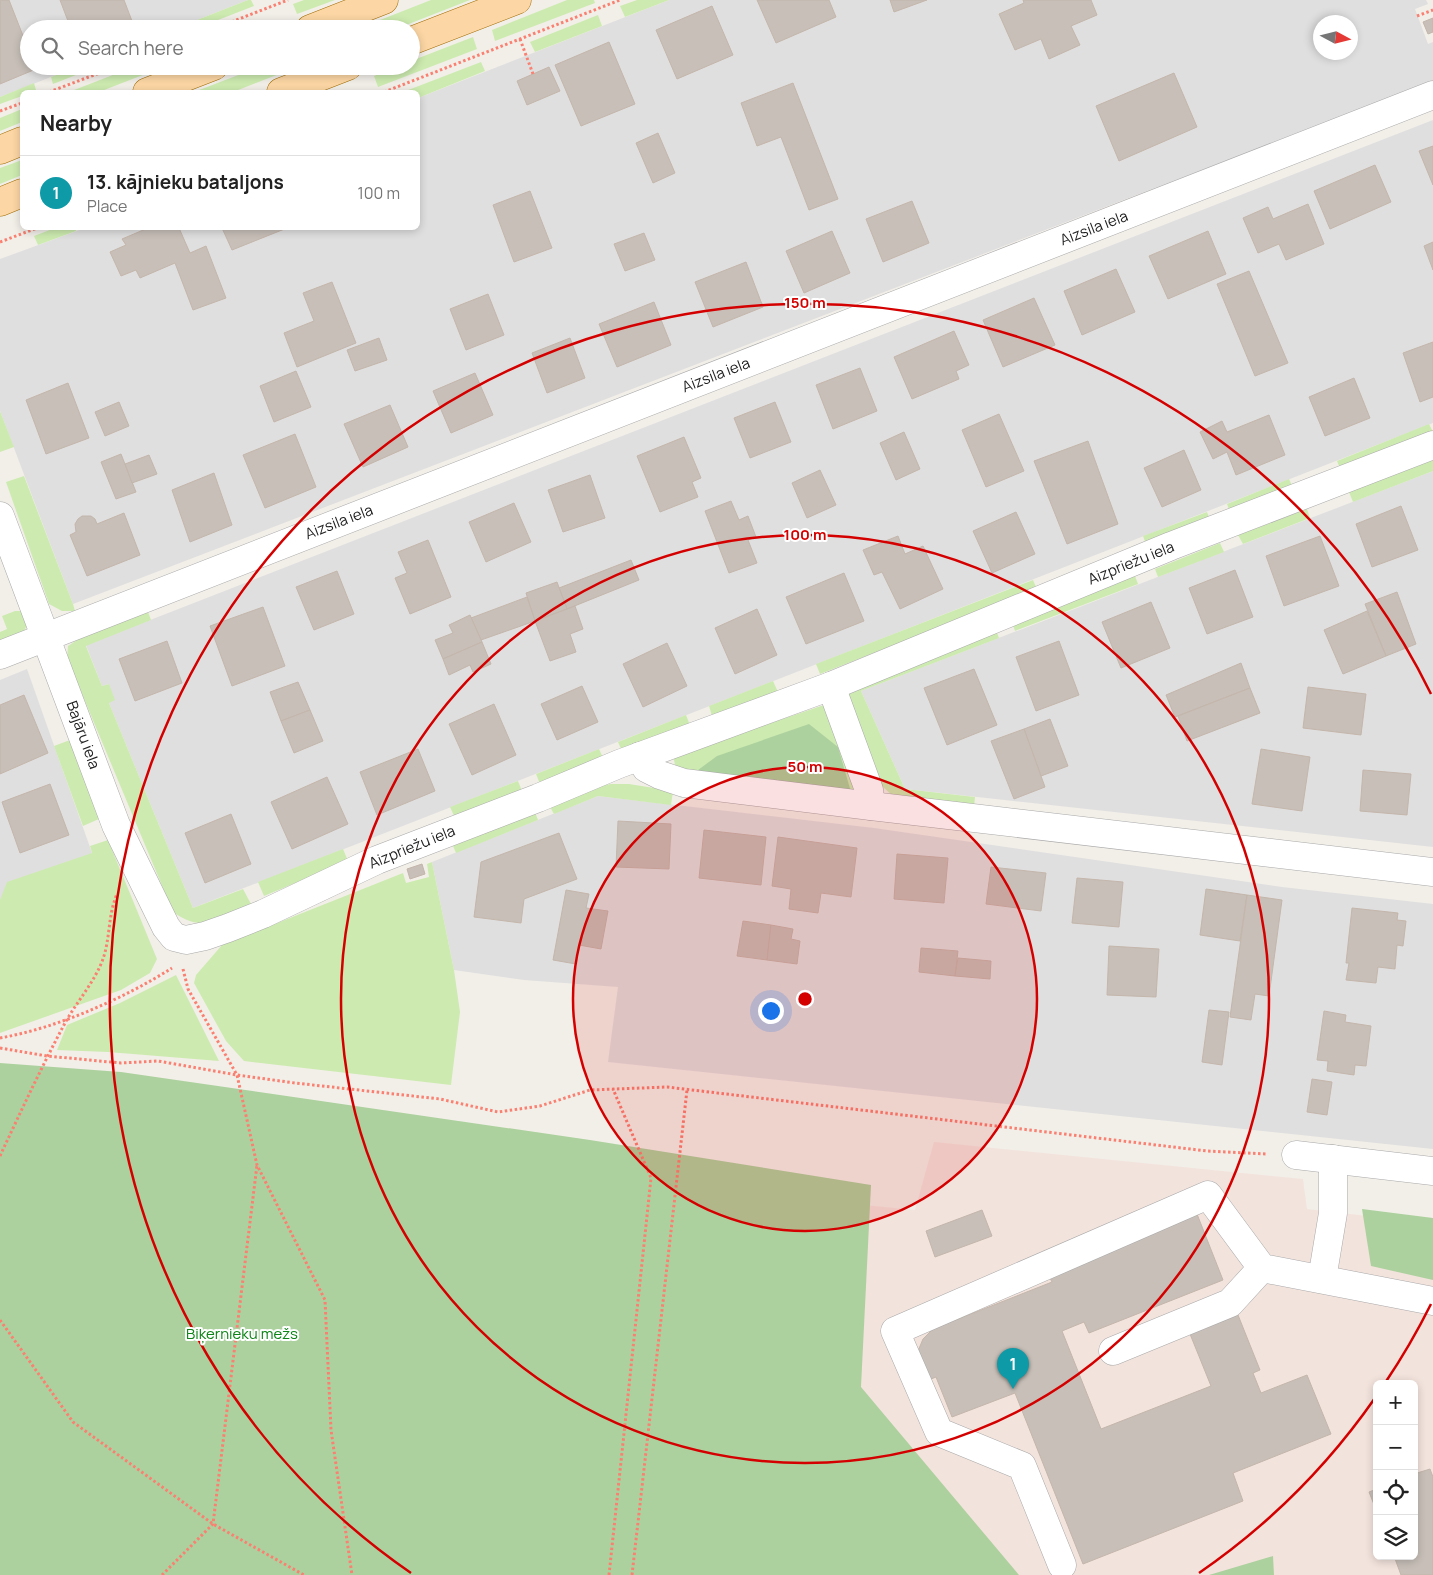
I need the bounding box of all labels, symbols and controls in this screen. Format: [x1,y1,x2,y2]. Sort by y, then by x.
north arrow [1313,15,1358,60]
search box [20,20,420,75]
icon: search [38,34,66,62]
text: Search here [78,35,184,61]
text: Nearby [40,109,112,137]
text: 13. kājnieku bataljons [87,169,284,195]
text: 1 [52,182,60,204]
text: 100 m [357,182,400,204]
text: Place [87,195,127,217]
street label: Aizsila iela [1057,205,1131,250]
text: 150 m [784,292,826,313]
street label: Aizsila iela [679,352,753,397]
street label: Aizsila iela [302,499,376,544]
text: 100 m [784,524,826,545]
street label: Aizpriežu iela [1084,536,1177,589]
street label: Bajāru iela [61,698,105,772]
text: 50 m [787,756,823,777]
street label: Aizpriežu iela [365,820,458,873]
centre of rings [796,990,814,1008]
your location [758,998,784,1024]
park label: Biķernieku mežs [186,1323,298,1344]
pin: 1 [997,1348,1029,1389]
map controls [1373,1380,1418,1560]
button: + [1373,1380,1418,1425]
button: − [1373,1425,1418,1470]
button: locate [1373,1470,1418,1515]
button: layers [1373,1515,1418,1560]

